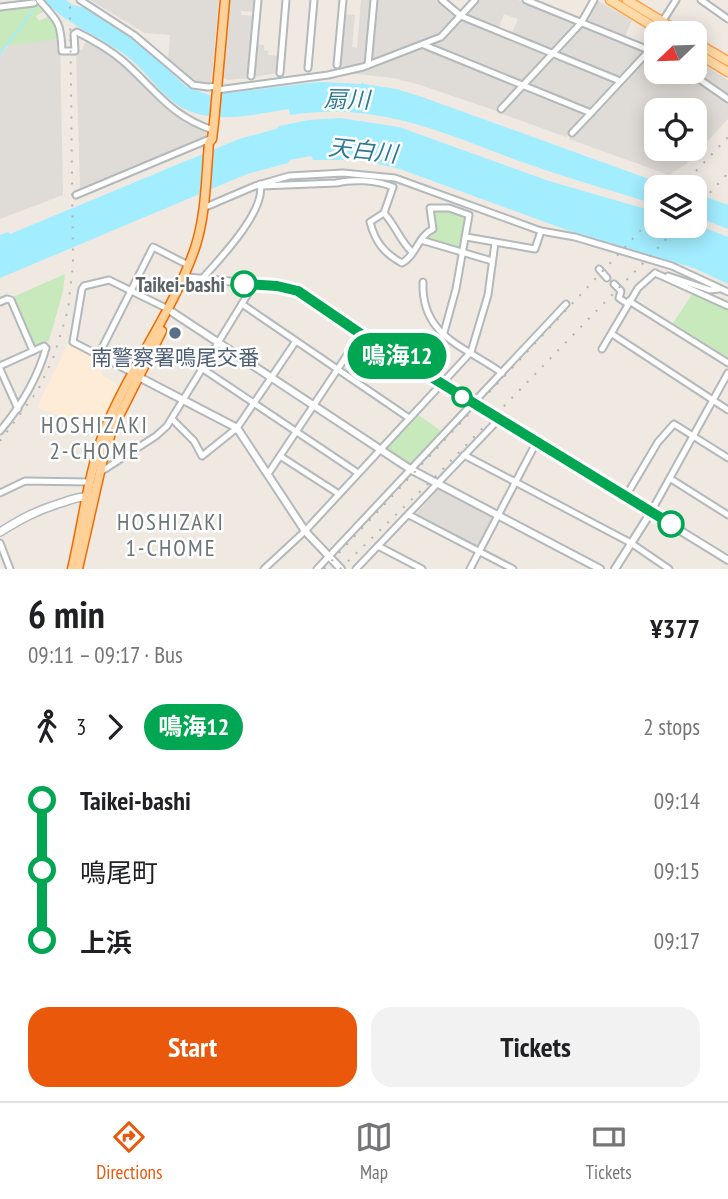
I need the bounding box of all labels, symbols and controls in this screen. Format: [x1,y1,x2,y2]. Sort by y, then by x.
north arrow [644,21,707,84]
map controls [644,21,707,238]
water label: 扇川 [324,84,373,114]
button: locate [644,98,707,161]
water label: 天白川 [327,132,402,168]
button: layers [644,175,707,238]
place label: Taikei-bashi [136,271,225,298]
marker: Taikei-bashi [231,271,257,297]
marker: 南警察署鳴尾交番 [167,325,183,341]
line badge: 鳴海12 [348,333,446,379]
text: 鳴海12 [362,340,432,371]
place label: 南警察署鳴尾交番 [91,344,259,371]
unlabelled marker [452,387,472,407]
district label: HOSHIZAKI 2-CHOME [41,410,149,465]
district label: HOSHIZAKI 1-CHOME [117,507,225,562]
unlabelled marker [658,511,684,537]
text: 6 min [28,589,105,638]
text: ¥377 [650,612,700,645]
text: 09:11 – 09:17 · Bus [28,640,183,669]
icon: walk [28,708,66,746]
icon: forward [96,708,134,746]
text: 鳴海12 [158,711,229,742]
text: 3 [76,712,86,741]
text: 2 stops [643,712,700,741]
text: Taikei-bashi [80,784,191,817]
text: 09:14 [654,786,700,815]
text: 鳴尾町 [80,856,158,889]
text: 09:15 [654,856,700,885]
text: 上浜 [80,926,132,959]
text: 09:17 [654,926,700,955]
button: Start [28,1007,357,1087]
button: Tickets [371,1007,700,1087]
tab: Directions [96,1118,162,1184]
tab: Map [355,1118,393,1184]
tab: Tickets [586,1118,632,1184]

